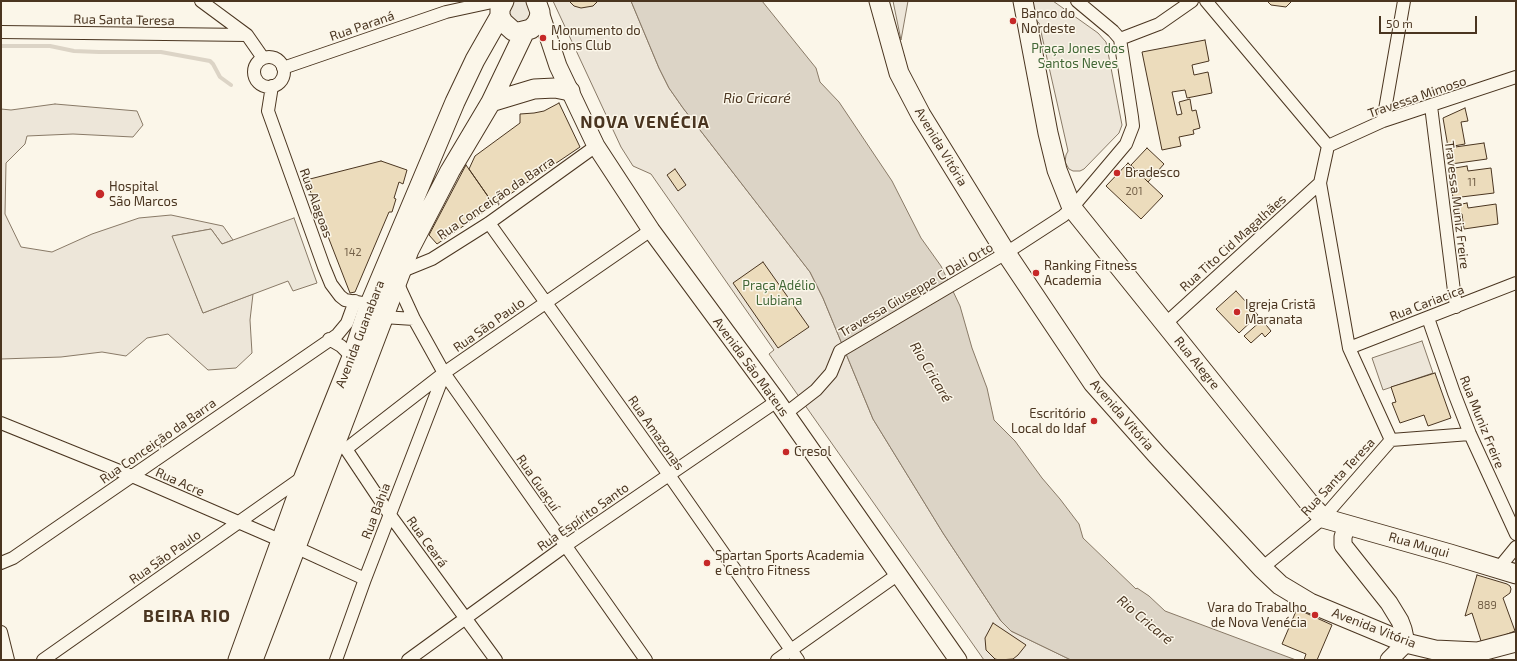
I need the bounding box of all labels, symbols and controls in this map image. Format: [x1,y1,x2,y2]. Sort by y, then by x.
place label: Banco do Nordeste [1021,6,1076,37]
street label: Rua Paraná [328,8,396,44]
scale bar [1381,8,1479,34]
street label: Rua Santa Teresa [73,11,175,29]
marker: Banco do Nordeste [1008,16,1018,26]
text: 50 m [1386,16,1413,30]
place label: Monumento do Lions Club [551,23,641,54]
marker: Monumento do Lions Club [538,33,548,43]
park label: Praça Jones dos Santos Neves [1031,41,1125,72]
street label: Travessa Mimoso [1366,73,1468,121]
water label: Rio Cricaré [723,90,791,106]
street label: Avenida Vitória [911,105,971,189]
district label: NOVA VENÉCIA [580,112,710,132]
street label: Travessa Muniz Freire [1441,140,1473,270]
street label: Rua Conceição da Barra [434,153,558,243]
place label: Bradesco [1125,165,1180,181]
street label: Rua Alagoas [296,166,336,240]
marker: Bradesco [1112,168,1122,178]
house number: 11 [1468,175,1476,189]
place label: Hospital São Marcos [109,179,178,210]
house number: 201 [1125,184,1143,198]
marker: Hospital São Marcos [94,188,106,200]
street label: Rua Tito Cid Magalhães [1177,191,1289,295]
street label: Travessa Giuseppe C Dali Orto [836,239,996,341]
house number: 142 [344,245,362,259]
place label: Ranking Fitness Academia [1044,258,1137,289]
marker: Ranking Fitness Academia [1031,268,1041,278]
street label: Avenida Guanabara [332,278,388,390]
park label: Praça Adélio Lubiana [742,278,816,309]
street label: Rua Cariacica [1387,282,1467,324]
street label: Rua São Paulo [450,295,528,355]
place label: Igreja Cristã Maranata [1245,297,1316,328]
marker: Igreja Cristã Maranata [1232,307,1242,317]
street label: Avenida São Mateus [710,314,792,420]
street label: Rua Alegre [1171,333,1223,393]
water label: Rio Cricaré [906,339,956,405]
street label: Rua Muniz Freire [1456,373,1508,471]
street label: Avenida Vitória [1087,376,1157,454]
street label: Rua Amazonas [625,393,687,473]
street label: Rua Conceição da Barra [97,395,219,487]
place label: Escritório Local do Idaf [1011,406,1086,437]
marker: Escritório Local do Idaf [1089,416,1099,426]
street label: Rua Santa Teresa [1298,435,1378,519]
place label: Cresol [794,444,831,460]
marker: Cresol [781,447,791,457]
street label: Rua Guaçuí [513,452,563,514]
street label: Rua Acre [153,464,207,500]
street label: Rua Espírito Santo [534,480,632,554]
street label: Rua Bahia [358,481,394,541]
street label: Rua Ceará [403,513,451,571]
street label: Rua São Paulo [126,527,204,587]
street label: Rua Muqui [1387,529,1451,561]
place label: Spartan Sports Academia e Centro Fitness [715,548,864,579]
marker: Spartan Sports Academia e Centro Fitness [702,558,712,568]
water label: Rio Cricaré [1114,592,1176,648]
house number: 889 [1477,598,1497,612]
place label: Vara do Trabalho de Nova Venécia [1207,600,1307,631]
street label: Avenida Vitória [1330,605,1418,651]
district label: BEIRA RIO [143,606,231,626]
marker: Vara do Trabalho de Nova Venécia [1310,610,1320,620]

